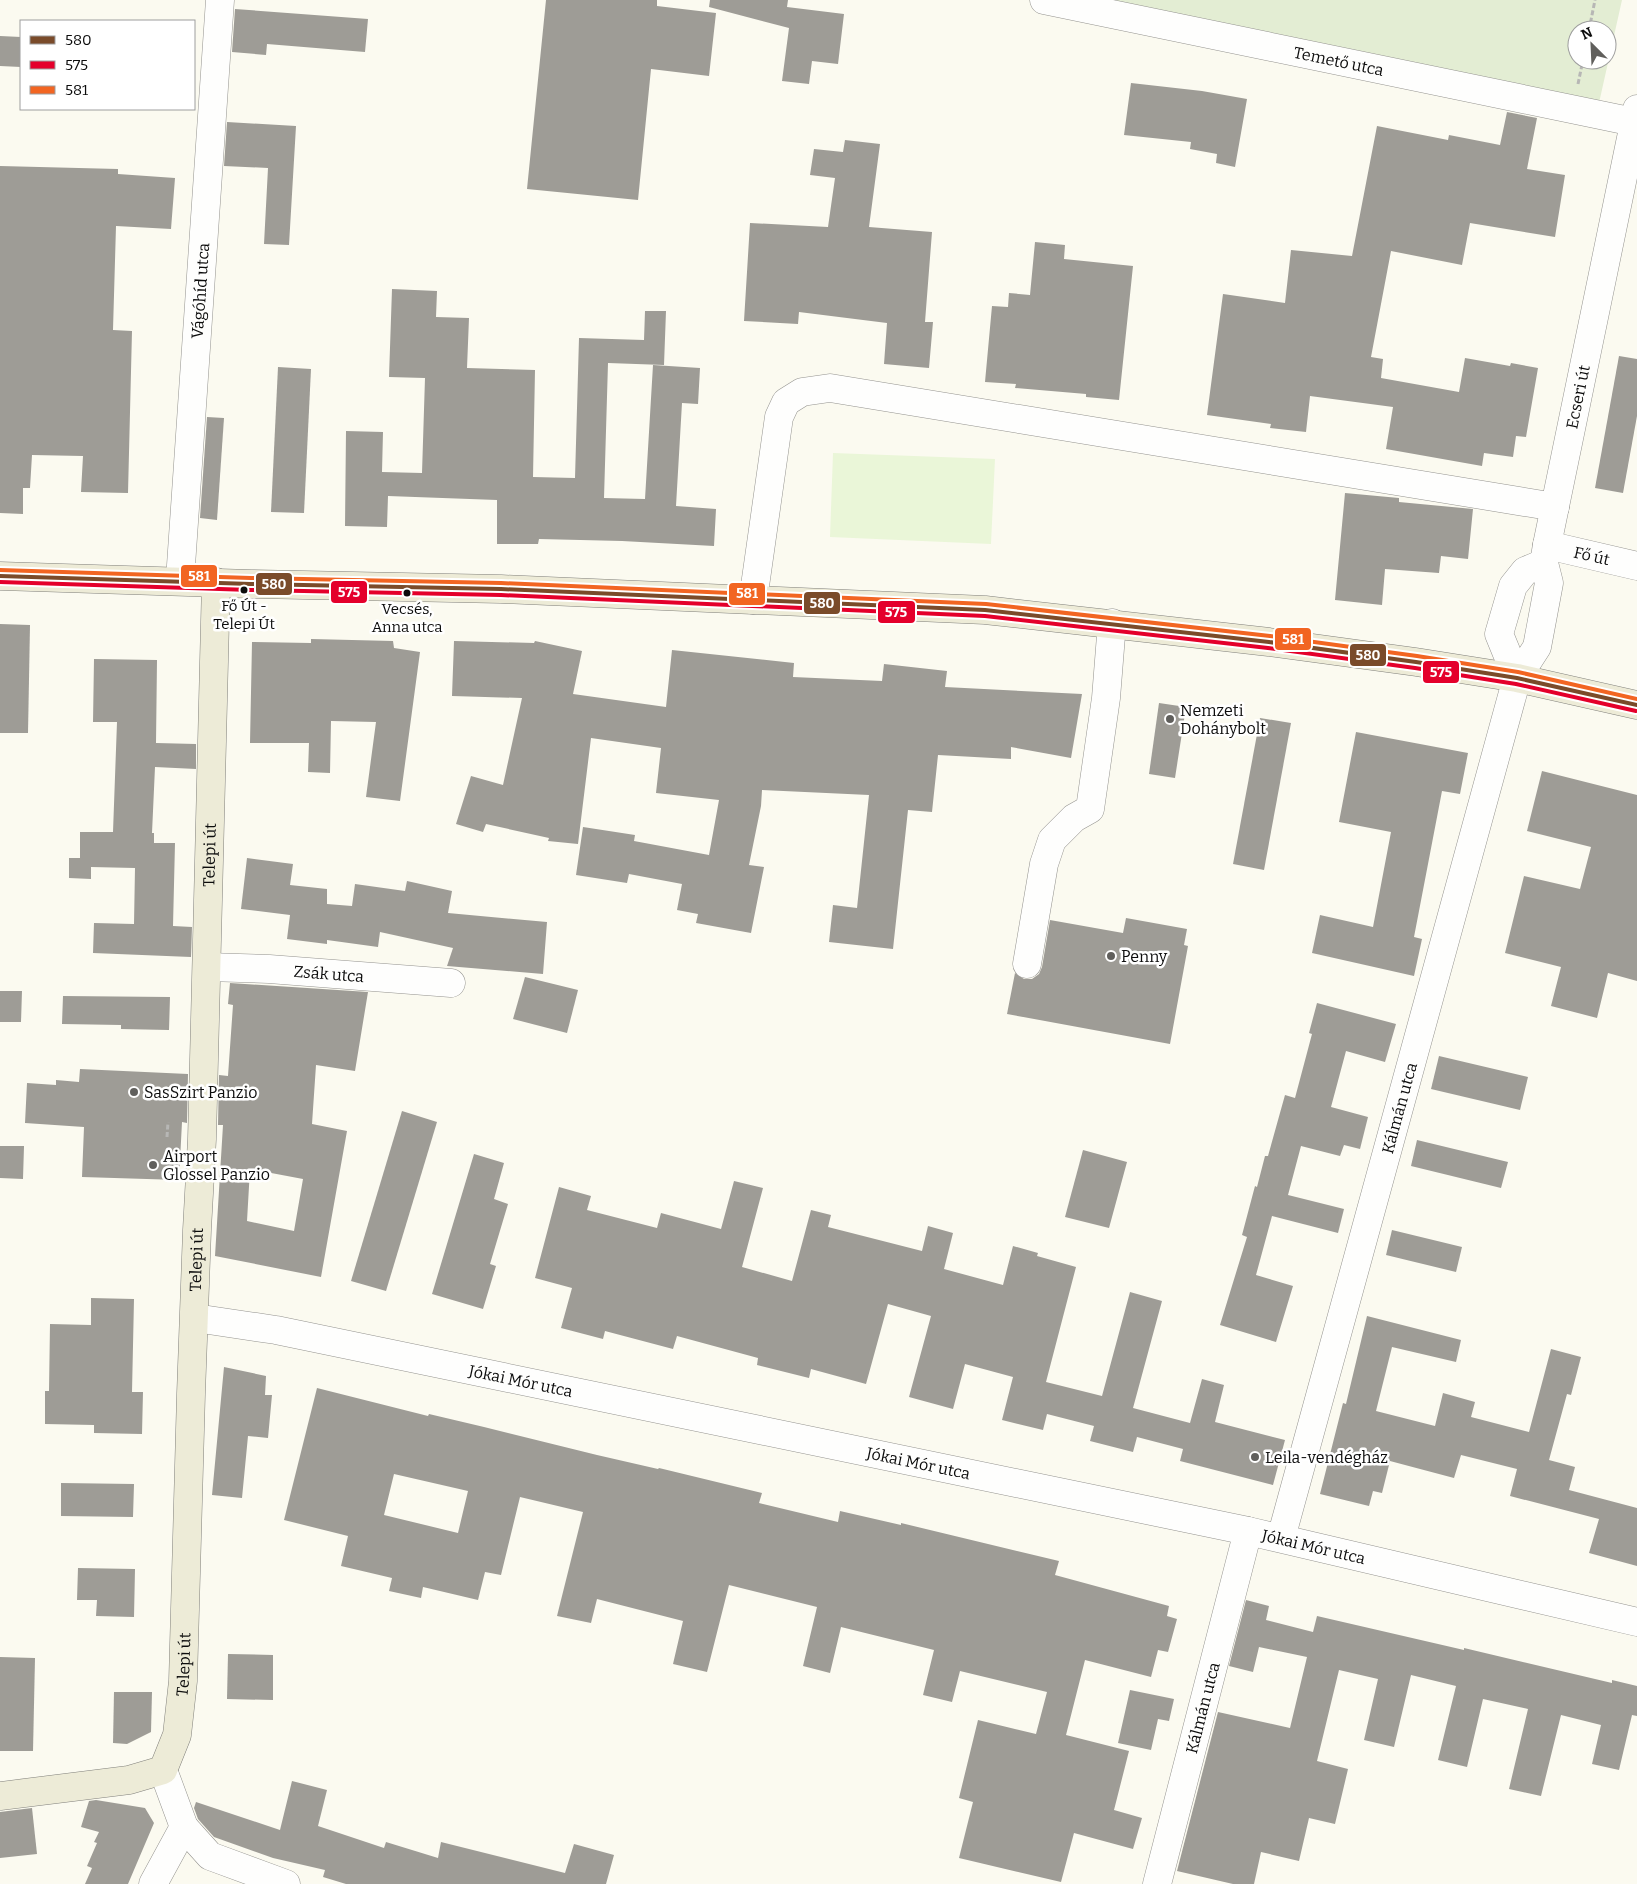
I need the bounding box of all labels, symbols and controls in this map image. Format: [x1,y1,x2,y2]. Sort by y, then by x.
legend [20,20,195,110]
north arrow [1567,20,1617,70]
text: N [1579,24,1595,44]
text: 580 [65,31,92,49]
street label: Temető utca [1292,42,1386,80]
text: 575 [65,56,88,74]
text: 581 [65,81,88,99]
street label: Vágóhíd utca [187,242,213,339]
street label: Ecseri út [1562,363,1593,430]
street label: Fő út [1572,542,1612,569]
line badge: 581 [180,564,218,588]
text: 581 [188,568,210,585]
line badge: 580 [255,572,293,596]
text: 580 [262,576,287,593]
line badge: 575 [330,580,368,604]
line badge: 581 [728,582,766,606]
text: 575 [338,584,361,601]
marker: Fő Út - Telepi Út [239,585,249,595]
text: 581 [736,585,758,602]
marker: Vecsés, Anna utca [402,588,412,598]
line badge: 580 [803,591,841,615]
text: 580 [810,595,835,612]
place label: Fő Út - Telepi Út [213,597,275,633]
place label: Vecsés, Anna utca [372,600,442,636]
line badge: 575 [877,600,916,624]
text: 575 [885,604,908,621]
line badge: 581 [1274,627,1312,651]
text: 581 [1282,631,1304,648]
line badge: 580 [1349,643,1387,667]
text: 580 [1356,647,1381,664]
line badge: 575 [1422,660,1460,684]
text: 575 [1430,664,1453,681]
place label: Nemzeti Dohánybolt [1180,701,1266,738]
marker: Nemzeti Dohánybolt [1164,713,1176,725]
street label: Telepi út [199,822,219,887]
place label: Penny [1121,947,1168,966]
marker: Penny [1105,950,1117,962]
street label: Zsák utca [293,961,365,986]
street label: Kálmán utca [1377,1060,1421,1156]
place label: SasSzirt Panzio [144,1083,257,1102]
marker: SasSzirt Panzio [128,1086,140,1098]
place label: Airport Glossel Panzio [163,1147,270,1184]
marker: Airport Glossel Panzio [147,1159,159,1171]
street label: Telepi út [185,1227,207,1292]
street label: Jókai Mór utca [466,1360,575,1401]
street label: Jókai Mór utca [864,1443,972,1483]
place label: Leila-vendégház [1265,1448,1388,1467]
marker: Leila-vendégház [1249,1451,1261,1463]
street label: Jókai Mór utca [1259,1525,1367,1568]
street label: Telepi út [172,1632,194,1697]
street label: Kálmán utca [1182,1660,1223,1755]

